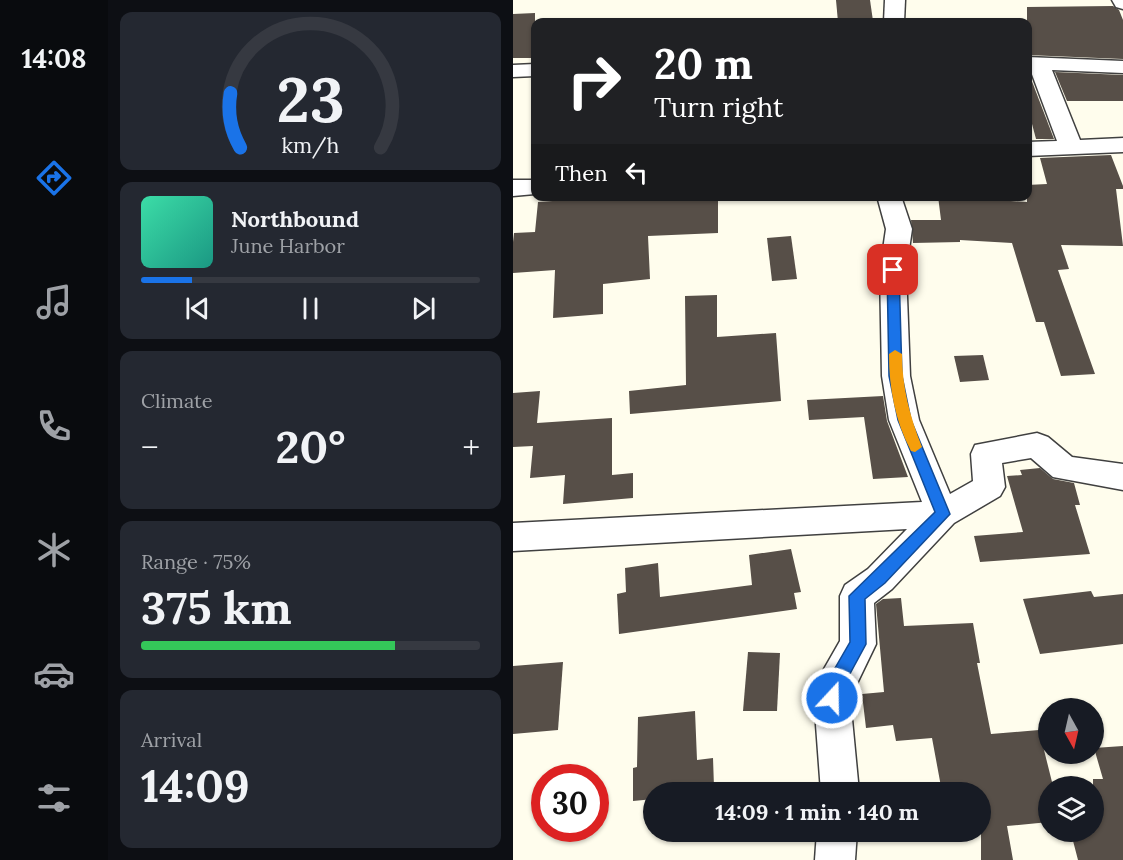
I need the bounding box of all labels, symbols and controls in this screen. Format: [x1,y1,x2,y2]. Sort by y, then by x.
text: 20 m [654,37,753,91]
text: 14:08 [21,41,87,75]
icon: right [555,42,633,120]
text: 23 [276,59,345,139]
text: Turn right [654,90,783,124]
text: km/h [282,131,340,159]
icon: left [620,156,653,189]
icon: directions [33,157,75,199]
text: Then [555,159,608,187]
text: Northbound [231,205,359,233]
text: June Harbor [231,233,345,258]
pin [867,244,918,295]
icon: arrive [876,253,909,286]
icon: music [33,281,75,323]
icon: previous [181,292,214,325]
icon: pause [294,292,327,325]
icon: next [407,292,440,325]
text: Climate [141,388,213,413]
icon: phone [33,405,75,447]
text: 20° [276,418,345,475]
text: − [141,426,159,468]
text: + [462,426,480,468]
icon: climate [33,529,75,571]
text: Range · 75% [141,549,251,574]
text: 375 km [141,579,292,636]
icon: car [33,653,75,695]
position arrow [800,666,864,730]
north arrow [1038,698,1104,764]
map controls [1038,698,1104,842]
text: Arrival [141,727,202,752]
text: 14:09 [141,757,250,814]
speed limit sign: 30 [531,764,609,842]
button: layers [1038,776,1104,842]
icon: filters [33,777,75,819]
text: 14:09 · 1 min · 140 m [715,798,919,826]

